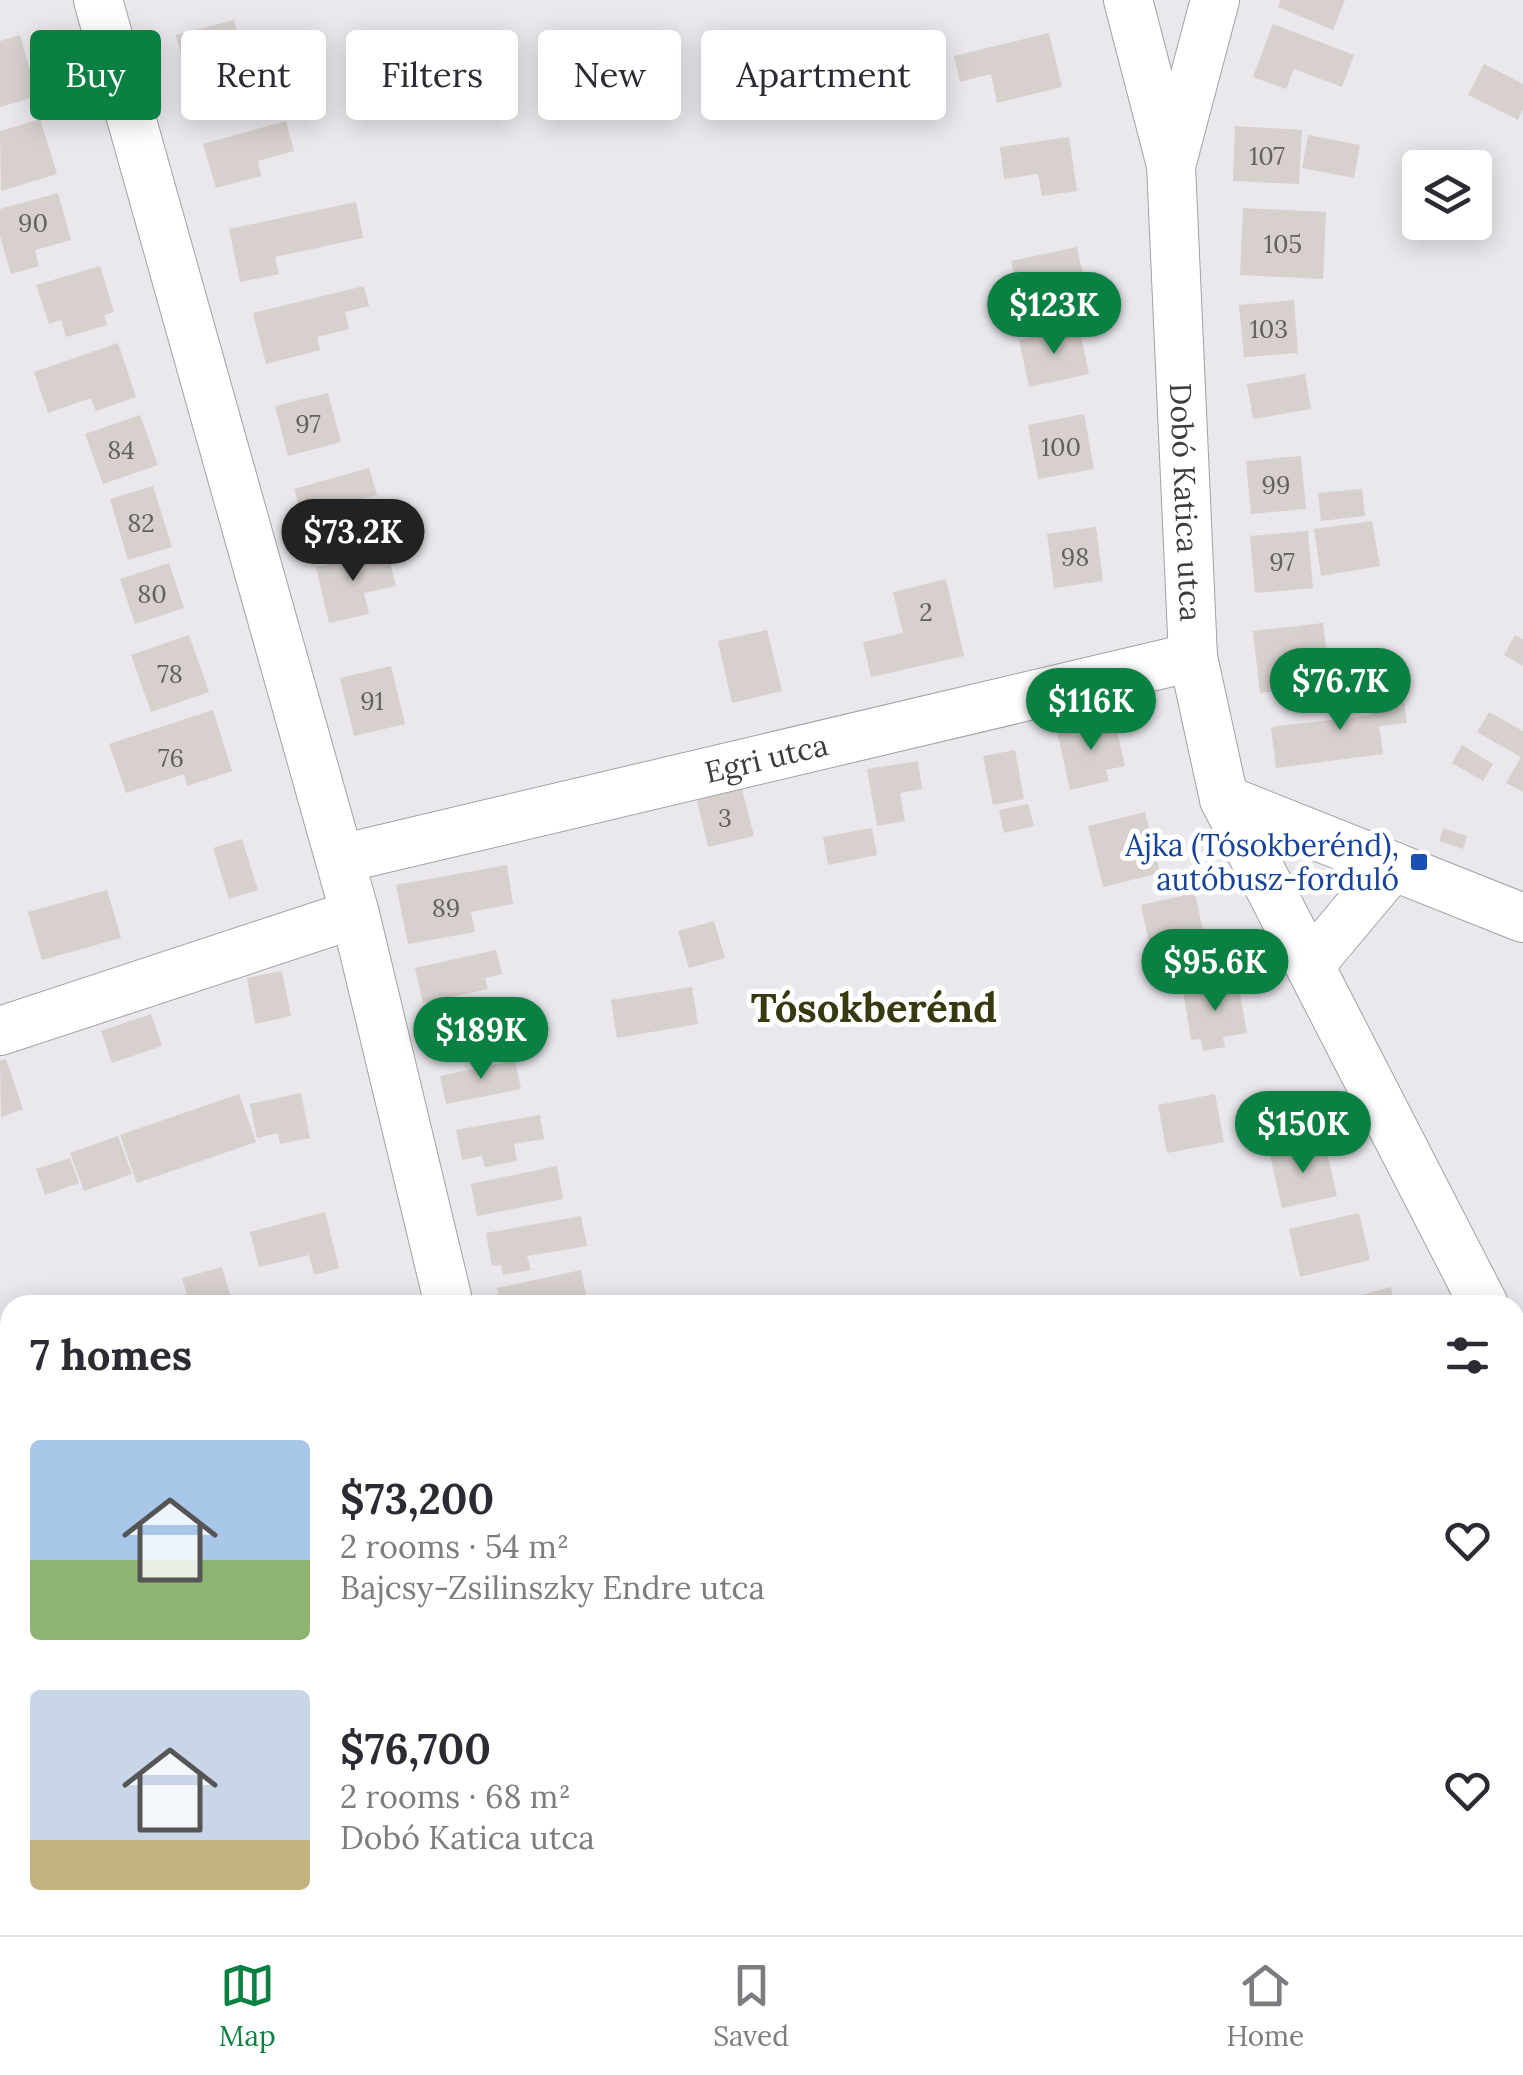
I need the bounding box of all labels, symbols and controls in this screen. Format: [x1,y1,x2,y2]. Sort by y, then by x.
chip: Buy [30,30,161,120]
chip: Rent [181,30,326,120]
chip: Filters [346,30,518,120]
chip: New [538,30,681,120]
chip: Apartment [701,30,946,120]
house number: 107 [1249,140,1285,172]
map controls [1402,150,1492,240]
button: layers [1402,150,1492,240]
house number: 90 [18,207,48,239]
house number: 105 [1264,228,1302,260]
pin: $123K [984,272,1124,357]
text: $123K [1009,284,1099,325]
house number: 103 [1250,313,1288,345]
street label: Dobó Katica utca [1162,382,1210,622]
house number: 97 [295,408,321,440]
house number: 100 [1041,431,1081,463]
house number: 84 [107,434,135,466]
house number: 99 [1262,469,1290,501]
pin: $73.2K [272,499,434,584]
house number: 82 [127,507,155,539]
text: $73.2K [303,511,403,552]
house number: 98 [1061,541,1089,573]
house number: 97 [1269,546,1295,578]
house number: 80 [137,578,167,610]
house number: 2 [919,596,933,628]
pin: $76.7K [1259,648,1421,733]
house number: 78 [157,658,183,690]
text: $76.7K [1292,660,1388,701]
pin: $116K [1021,668,1161,753]
text: $116K [1048,680,1134,721]
house number: 91 [360,685,384,717]
street label: Egri utca [701,725,832,791]
house number: 76 [158,742,184,774]
house number: 3 [718,802,732,834]
place label: Ajka (Tósokberénd), autóbusz-forduló [1124,826,1399,898]
marker: Ajka (Tósokberénd), autóbusz-forduló [1408,851,1430,873]
house number: 89 [432,892,460,924]
pin: $95.6K [1134,929,1296,1014]
text: $95.6K [1163,941,1267,982]
district label: Tósokberénd [751,982,997,1033]
pin: $189K [411,997,551,1082]
text: $189K [435,1009,527,1050]
pin: $150K [1233,1091,1373,1176]
text: $150K [1257,1103,1349,1144]
text: 7 homes [30,1328,192,1382]
icon: filters [1440,1328,1495,1383]
text: $73,200 [340,1472,494,1526]
icon: home [110,1480,230,1600]
icon: heart [1440,1513,1495,1568]
text: 2 rooms · 54 m² [340,1526,569,1567]
text: Bajcsy-Zsilinszky Endre utca [340,1567,765,1608]
text: $76,700 [340,1722,491,1776]
icon: home [110,1730,230,1850]
icon: heart [1440,1763,1495,1818]
text: 2 rooms · 68 m² [340,1776,571,1817]
text: Dobó Katica utca [340,1817,595,1858]
tab: Map [219,1958,276,2054]
tab: Saved [713,1958,789,2054]
tab: Home [1226,1958,1304,2054]

